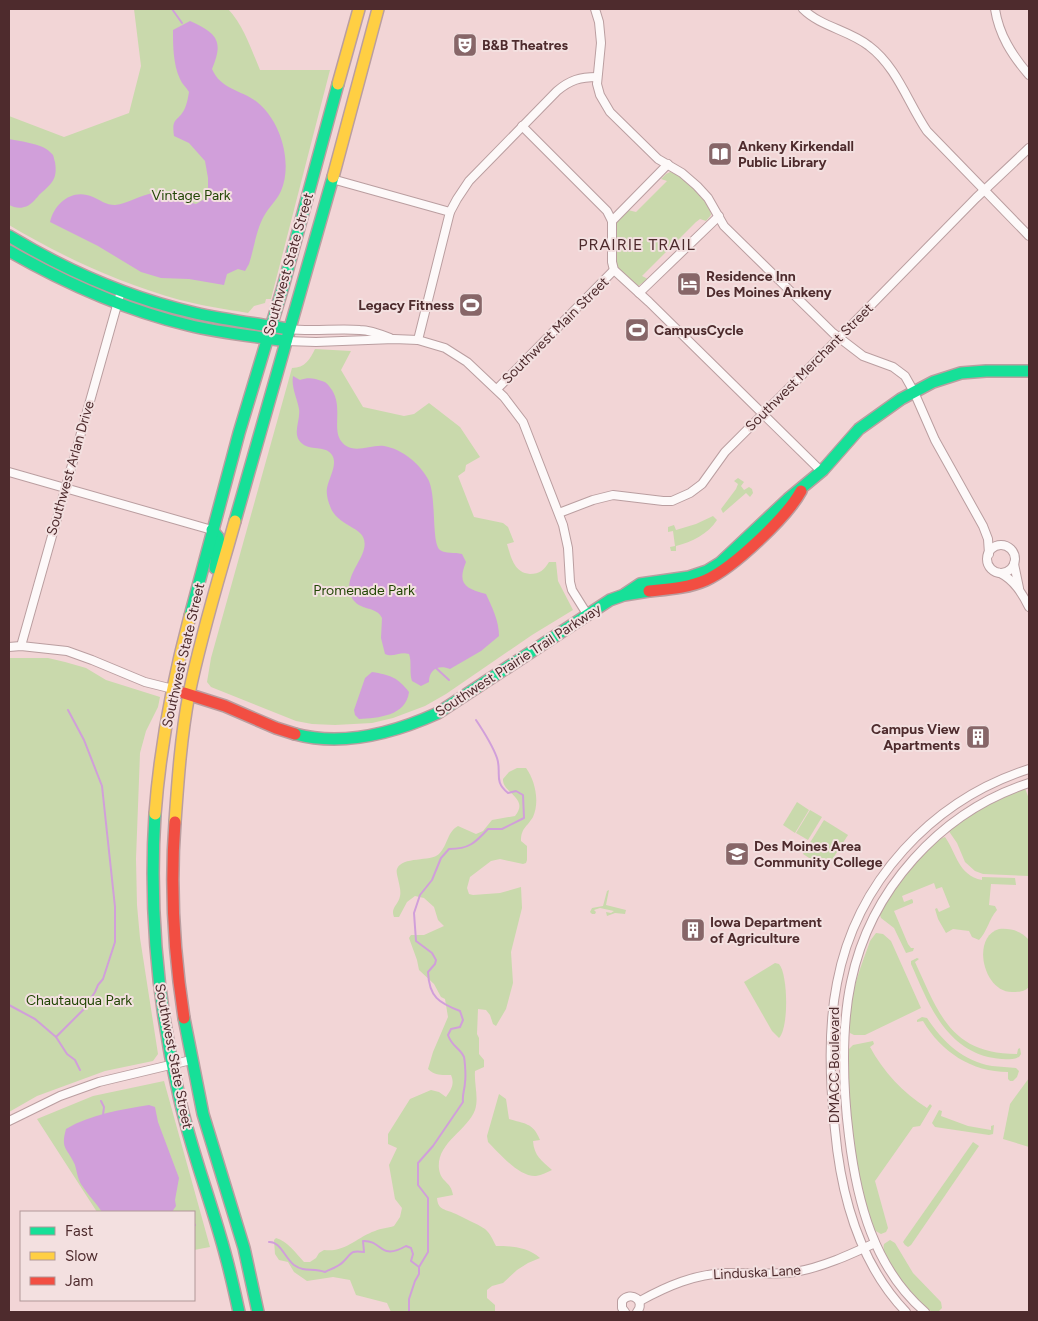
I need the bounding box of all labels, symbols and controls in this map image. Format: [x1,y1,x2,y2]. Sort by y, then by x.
theatre icon: B&B Theatres [452,32,478,58]
place label: B&B Theatres [482,37,569,54]
place label: Ankeny Kirkendall Public Library [738,138,854,171]
library icon: Ankeny Kirkendall Public Library [707,141,733,167]
park label: Vintage Park [151,187,231,204]
street label: Southwest State Street [260,191,317,338]
district label: PRAIRIE TRAIL [578,235,696,254]
place label: Residence Inn Des Moines Ankeny [706,268,832,301]
hotel icon: Residence Inn Des Moines Ankeny [676,271,702,297]
street label: Southwest Main Street [498,273,612,387]
sports icon: Legacy Fitness [458,292,484,318]
place label: Legacy Fitness [358,297,454,314]
street label: Southwest Merchant Street [742,300,877,435]
sports icon: CampusCycle [624,317,650,343]
place label: CampusCycle [654,322,744,339]
street label: Southwest Arlan Drive [43,398,98,537]
street label: Southwest State Street [159,581,208,729]
park label: Promenade Park [313,582,415,599]
street label: Southwest Prairie Trail Parkway [432,600,605,720]
place label: Campus View Apartments [871,721,960,754]
building icon: Campus View Apartments [965,724,991,750]
place label: Des Moines Area Community College [754,838,883,871]
school or university icon: Des Moines Area Community College [724,841,750,867]
place label: Iowa Department of Agriculture [710,914,822,947]
building icon: Iowa Department of Agriculture [680,917,706,943]
street label: Southwest State Street [151,982,196,1130]
park label: Chautauqua Park [26,992,132,1009]
street label: DMACC Boulevard [826,1007,843,1123]
legend [20,1211,195,1301]
text: Fast [65,1222,94,1240]
text: Slow [65,1247,98,1265]
street label: Linduska Lane [713,1262,802,1283]
text: Jam [65,1272,93,1290]

